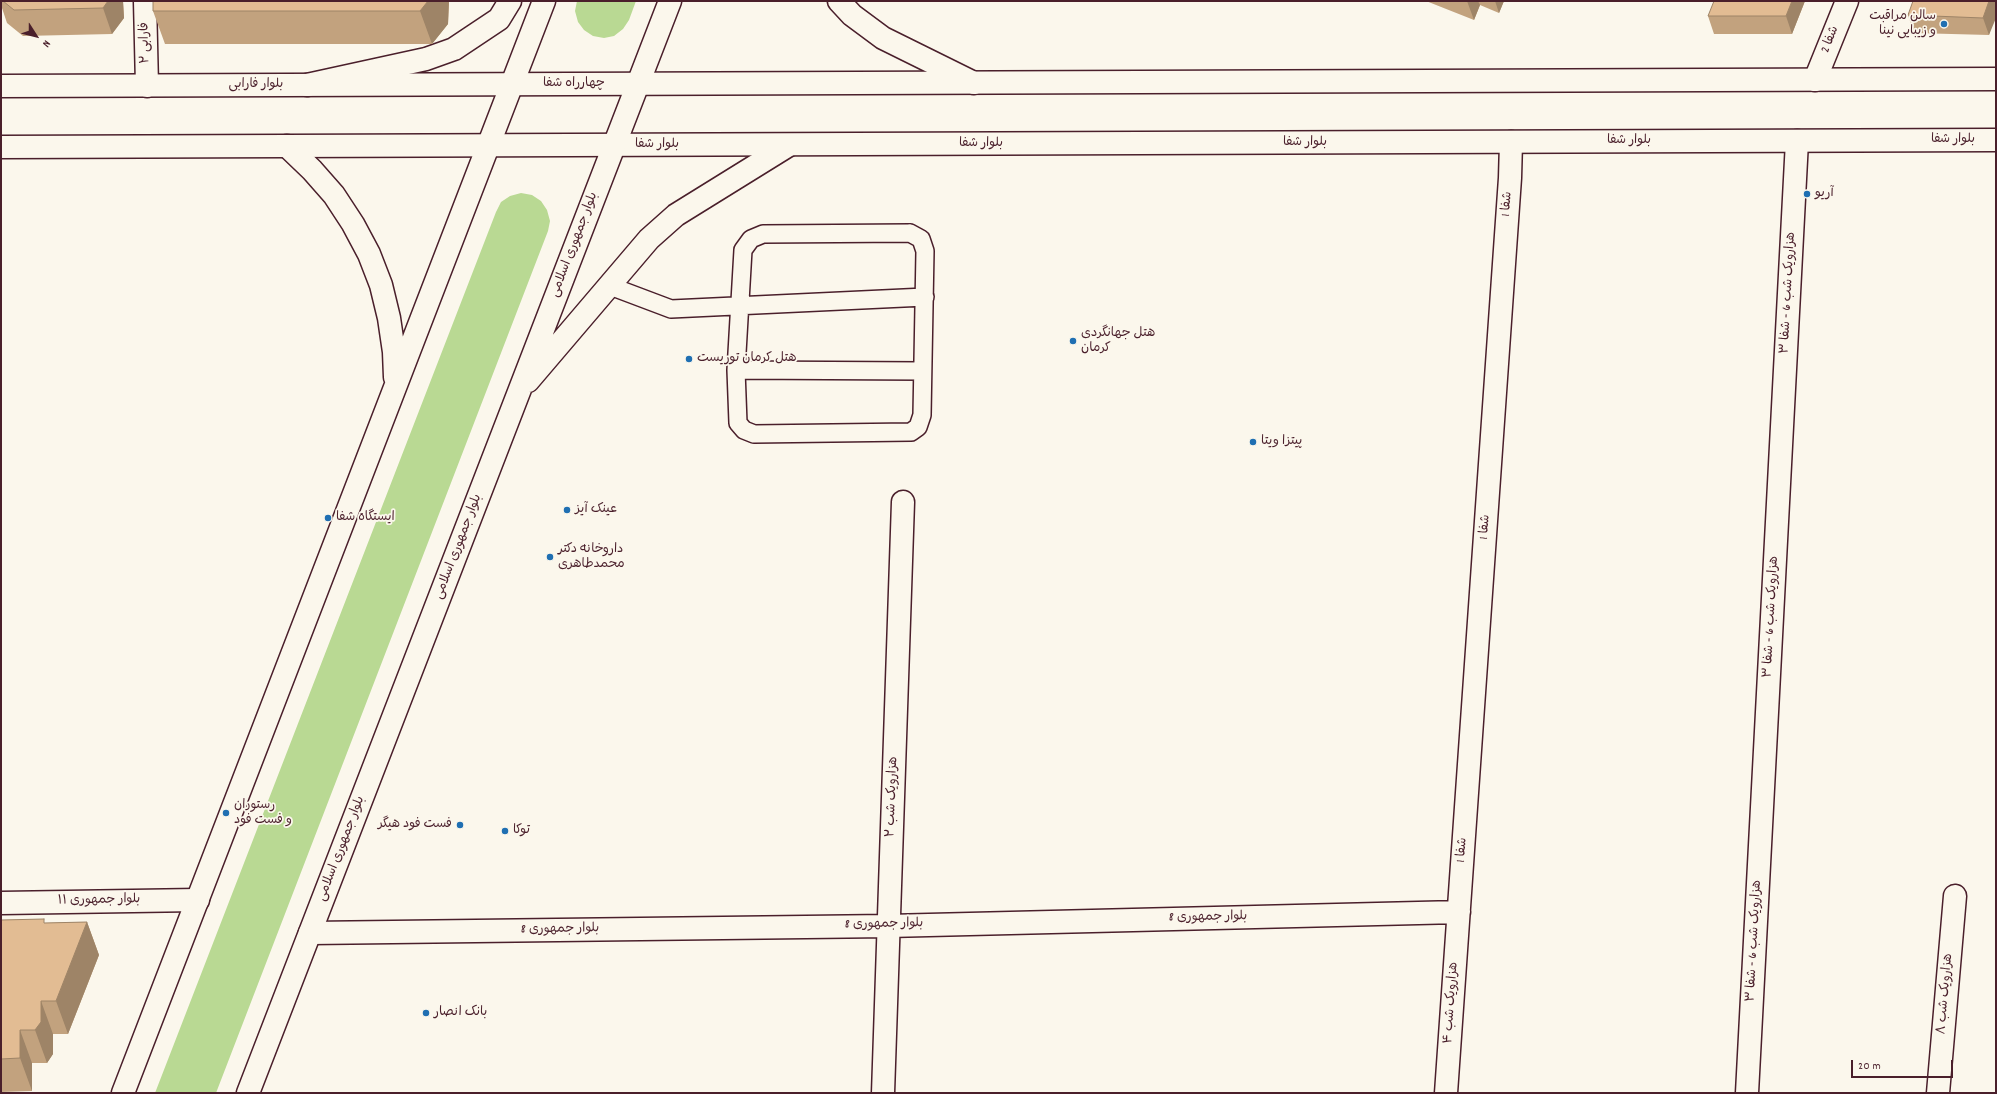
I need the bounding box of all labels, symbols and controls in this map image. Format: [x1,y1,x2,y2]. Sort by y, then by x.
place label: سالن مراقبت و زیبایی نینا [1869,9,1936,40]
north arrow [16,16,56,56]
marker: سالن مراقبت و زیبایی نینا [1939,19,1949,29]
street label: فارابی ۲ [138,22,154,64]
street label: شفا 2 [1819,24,1843,56]
text: N [38,36,54,50]
street label: چهارراه شفا [543,76,605,92]
street label: بلوار فارابی [229,77,283,93]
street label: بلوار شفا [1931,132,1975,148]
street label: بلوار شفا [1607,133,1651,149]
street label: بلوار شفا [1283,135,1327,151]
street label: بلوار شفا [959,136,1003,152]
street label: بلوار شفا [635,137,679,153]
place label: آریو [1815,186,1834,202]
marker: آریو [1802,189,1812,199]
street label: بلوار جمهوری اسلامی [548,190,602,300]
street label: شفا 1 [1499,191,1517,217]
street label: هزارویک شب 6 - شفا ۳ [1778,232,1800,354]
place label: هتل جهانگردی کرمان [1081,326,1155,357]
marker: هتل جهانگردی کرمان [1068,336,1078,346]
place label: هتل کرمان توریست [697,351,797,367]
marker: هتل کرمان توریست [684,354,694,364]
place label: پیتزا ویتا [1261,434,1302,450]
marker: پیتزا ویتا [1248,437,1258,447]
street label: بلوار جمهوری اسلامی [432,492,486,602]
place label: عینک آیز [575,502,617,518]
marker: عینک آیز [562,505,572,515]
place label: ایستگاه شفا [336,510,395,526]
marker: ایستگاه شفا [323,513,333,523]
street label: شفا 1 [1477,514,1495,540]
place label: داروخانه دکتر محمدطاهری [558,542,625,573]
marker: داروخانه دکتر محمدطاهری [545,552,555,562]
street label: هزارویک شب 6 - شفا ۳ [1761,556,1783,678]
street label: هزارویک شب ۲ [884,756,902,838]
street label: بلوار جمهوری اسلامی [315,794,369,904]
place label: رستوران و فست فود [234,798,292,829]
marker: رستوران و فست فود [221,808,231,818]
place label: فست فود هیگر [378,817,452,833]
marker: فست فود هیگر [455,820,465,830]
place label: توکا [513,823,530,839]
marker: توکا [500,826,510,836]
street label: شفا 1 [1454,837,1472,863]
street label: هزارویک شب 6 - شفا ۳ [1744,880,1766,1002]
street label: بلوار جمهوری ۱۱ [58,892,140,910]
street label: بلوار جمهوری 8 [1169,910,1247,926]
street label: بلوار جمهوری 8 [845,917,923,933]
street label: بلوار جمهوری 8 [521,922,599,938]
street label: هزارویک شب ۸ [1935,953,1957,1035]
street label: هزارویک شب ۴ [1441,962,1463,1044]
place label: بانک انصار [434,1005,487,1021]
marker: بانک انصار [421,1008,431,1018]
scale bar [1853,1052,1955,1078]
text: 20 m [1858,1058,1881,1075]

